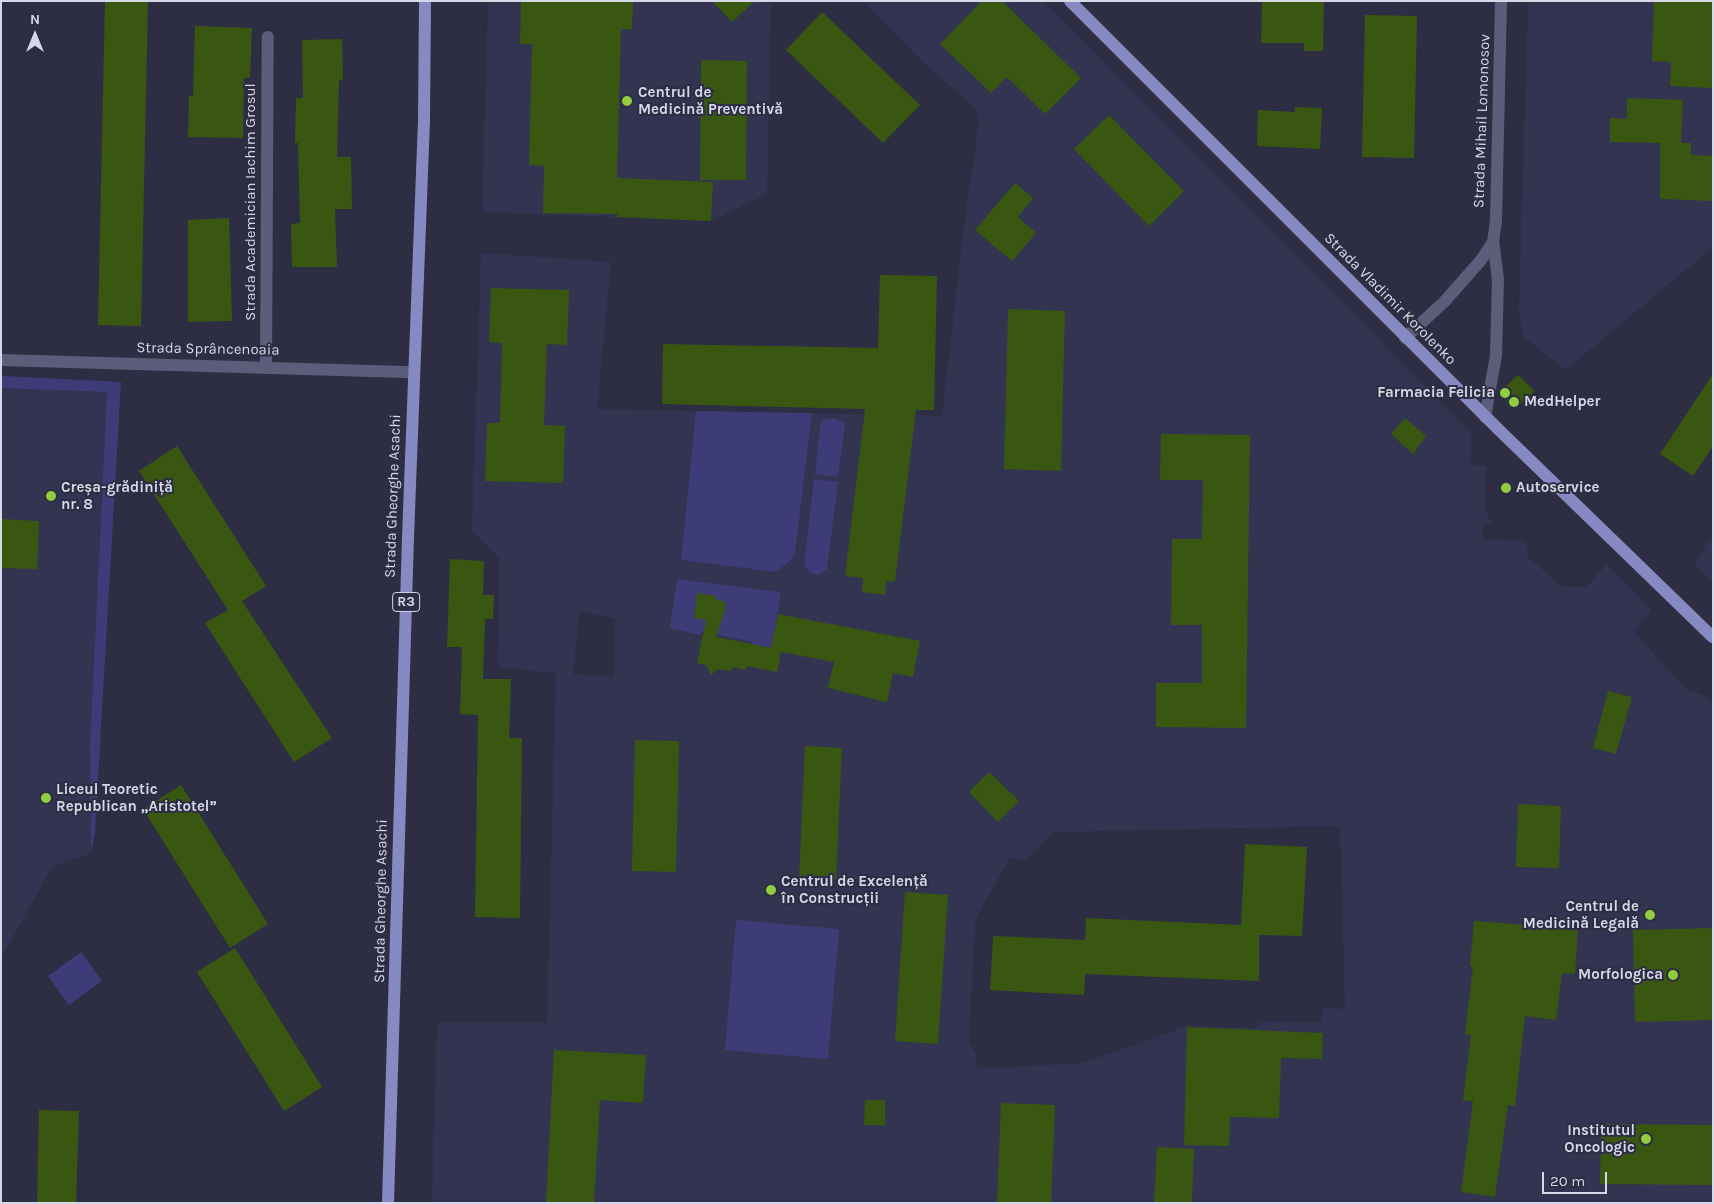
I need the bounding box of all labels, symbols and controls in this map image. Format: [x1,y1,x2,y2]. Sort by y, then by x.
north arrow [10,10,60,60]
text: N [30,11,40,28]
street label: Strada Mihail Lomonosov [1470,34,1494,208]
street label: Strada Academician Iachim Grosul [242,83,260,321]
place label: Centrul de Medicină Preventivă [638,83,783,118]
marker: Centrul de Medicină Preventivă [620,94,634,108]
street label: Strada Vladimir Korolenko [1320,229,1460,369]
street label: Strada Sprâncenoaia [136,339,280,359]
place label: Farmacia Felicia [1377,384,1495,402]
marker: Farmacia Felicia [1499,387,1511,399]
place label: MedHelper [1524,393,1600,411]
marker: MedHelper [1508,396,1520,408]
street label: Strada Gheorghe Asachi [381,414,405,578]
place label: Creșa-grădiniță nr. 8 [61,478,173,513]
place label: Autoservice [1516,479,1600,497]
marker: Autoservice [1500,482,1512,494]
marker: Creșa-grădiniță nr. 8 [45,490,57,502]
road number: R3 [391,590,421,614]
place label: Liceul Teoretic Republican „Aristotel” [56,780,217,815]
marker: Liceul Teoretic Republican „Aristotel” [40,792,52,804]
street label: Strada Gheorghe Asachi [371,819,391,983]
place label: Centrul de Excelență în Construcții [781,872,928,907]
marker: Centrul de Excelență în Construcții [765,884,777,896]
place label: Centrul de Medicină Legală [1523,897,1639,932]
marker: Centrul de Medicină Legală [1643,908,1657,922]
place label: Morfologica [1578,966,1663,984]
marker: Morfologica [1667,969,1679,981]
place label: Institutul Oncologic [1564,1121,1635,1156]
marker: Institutul Oncologic [1639,1132,1653,1146]
scale bar [1544,1162,1609,1194]
text: 20 m [1550,1172,1585,1190]

